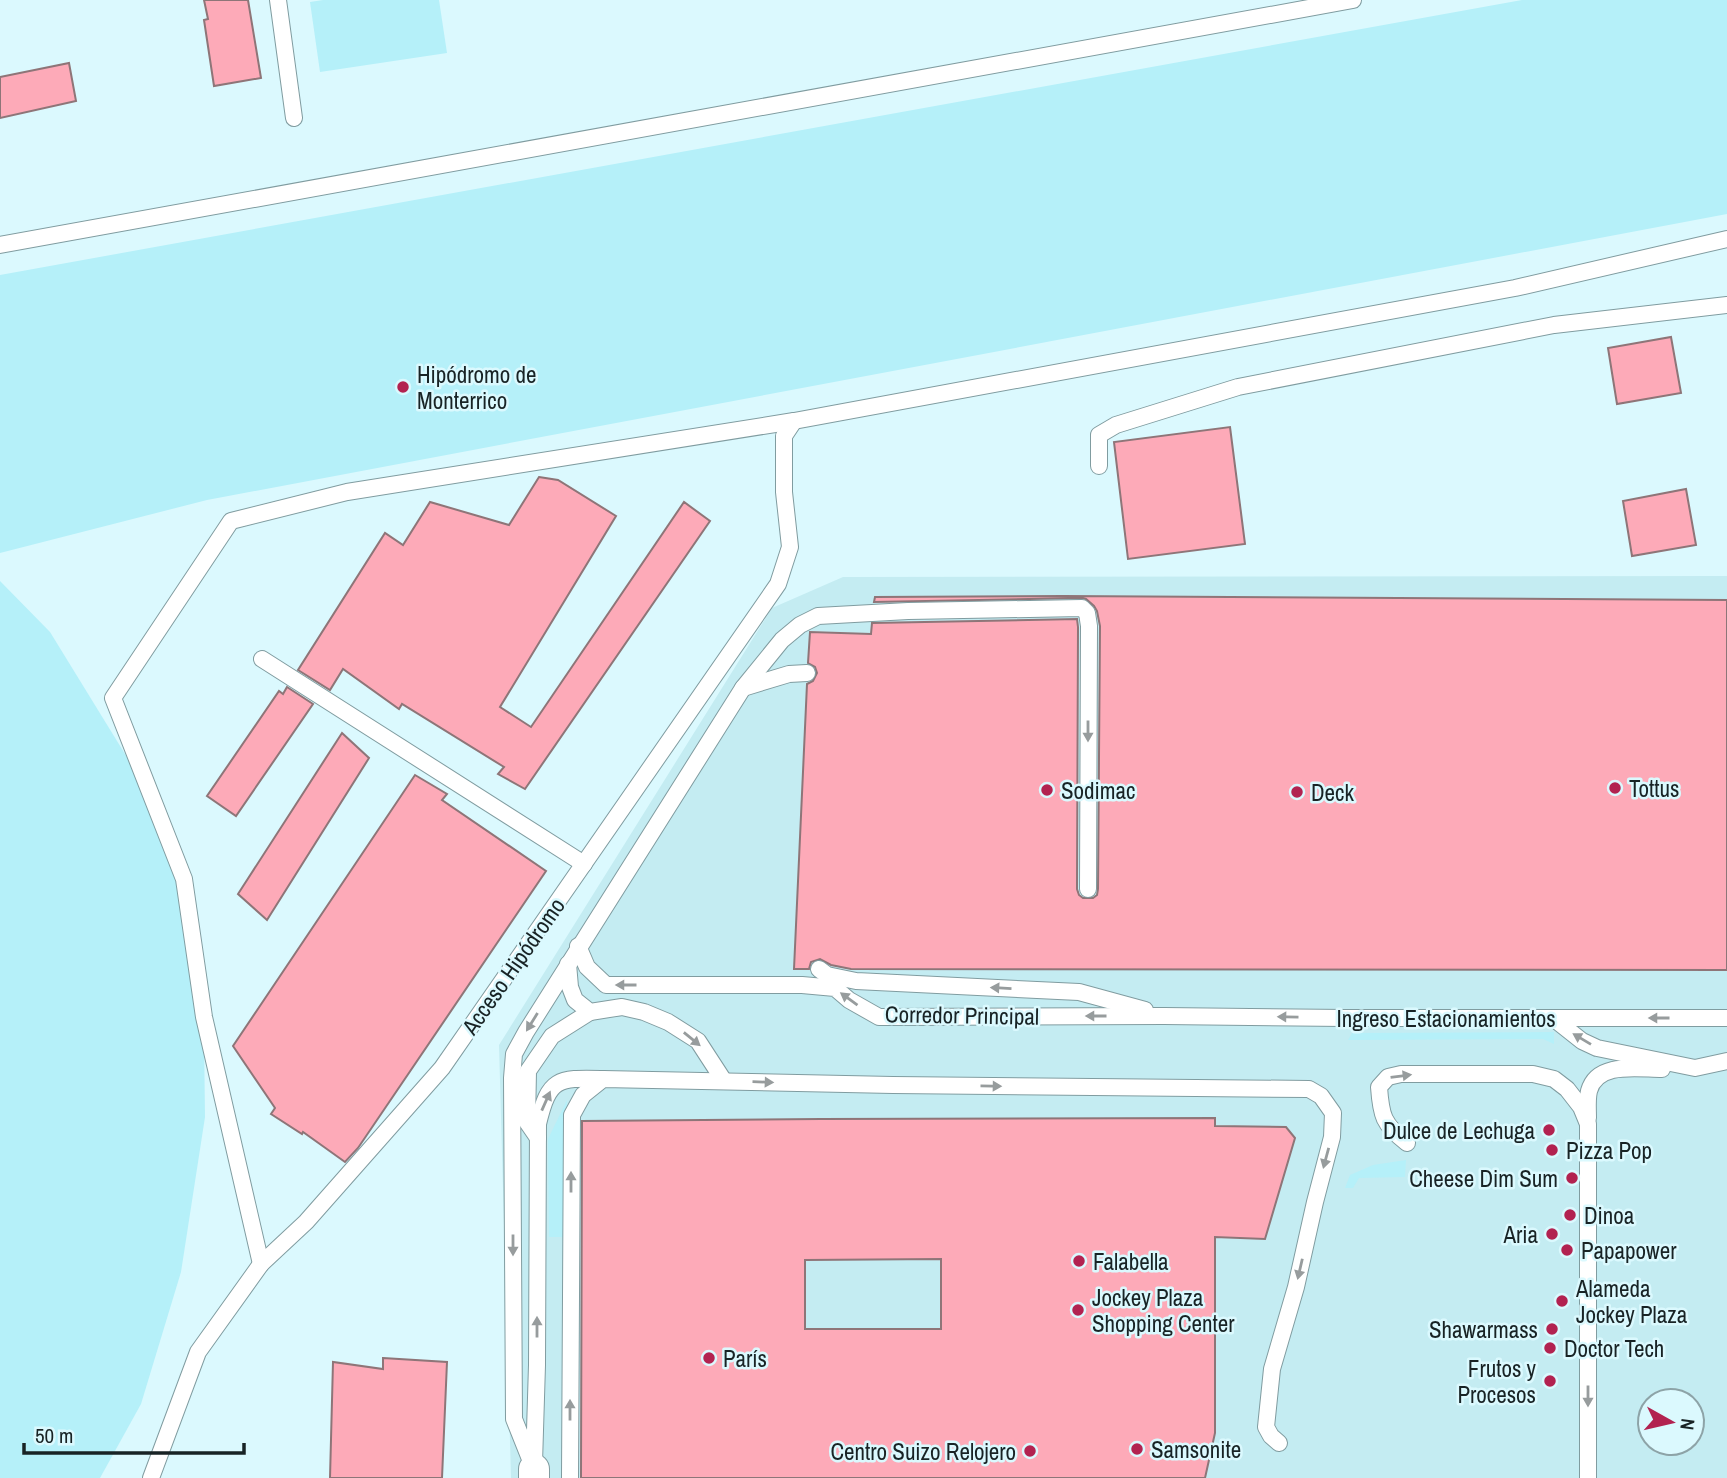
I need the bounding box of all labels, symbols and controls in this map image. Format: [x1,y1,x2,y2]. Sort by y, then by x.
place label: Hipódromo de Monterrico [417,359,537,416]
marker: Hipódromo de Monterrico [395,379,411,395]
one-way arrow [1082,720,1094,742]
place label: Tottus [1629,773,1679,804]
place label: Sodimac [1061,775,1135,806]
place label: Deck [1311,777,1355,808]
marker: Tottus [1607,780,1623,796]
marker: Sodimac [1039,782,1055,798]
marker: Deck [1289,784,1305,800]
street label: Acceso Hipódromo [454,891,572,1041]
one-way arrow [614,979,636,991]
one-way arrow [990,982,1012,993]
one-way arrow [840,992,858,1006]
street label: Corredor Principal [885,998,1039,1032]
street label: Ingreso Estacionamientos [1336,1003,1556,1034]
one-way arrow [1085,1010,1107,1022]
one-way arrow [1277,1011,1299,1023]
one-way arrow [1648,1012,1670,1024]
one-way arrow [525,1013,538,1032]
one-way arrow [683,1031,701,1046]
one-way arrow [1572,1033,1592,1046]
one-way arrow [1390,1070,1412,1081]
one-way arrow [753,1076,775,1088]
one-way arrow [980,1080,1002,1092]
one-way arrow [540,1091,552,1111]
place label: Dulce de Lechuga [1383,1115,1536,1146]
marker: Dulce de Lechuga [1541,1122,1557,1138]
place label: Pizza Pop [1566,1135,1652,1166]
marker: Pizza Pop [1544,1142,1560,1158]
one-way arrow [1320,1147,1331,1169]
place label: Cheese Dim Sum [1409,1163,1558,1194]
marker: Cheese Dim Sum [1564,1170,1580,1186]
one-way arrow [565,1171,577,1193]
place label: Dinoa [1584,1200,1635,1231]
marker: Dinoa [1562,1207,1578,1223]
place label: Aria [1502,1219,1539,1250]
marker: Aria [1544,1226,1560,1242]
one-way arrow [507,1234,519,1256]
place label: Papapower [1581,1235,1677,1266]
marker: Papapower [1559,1242,1575,1258]
place label: Falabella [1093,1246,1169,1277]
marker: Falabella [1071,1253,1087,1269]
one-way arrow [1294,1258,1305,1280]
place label: Alameda Jockey Plaza [1575,1273,1688,1330]
place label: Jockey Plaza Shopping Center [1092,1282,1235,1339]
marker: Alameda Jockey Plaza [1554,1293,1570,1309]
marker: Jockey Plaza Shopping Center [1070,1302,1086,1318]
place label: Shawarmass [1429,1314,1538,1345]
one-way arrow [532,1316,543,1338]
marker: Shawarmass [1544,1321,1560,1337]
place label: Doctor Tech [1564,1333,1664,1364]
marker: Doctor Tech [1542,1340,1558,1356]
place label: París [723,1343,767,1374]
marker: París [701,1350,717,1366]
place label: Frutos y Procesos [1457,1353,1537,1410]
marker: Frutos y Procesos [1542,1373,1558,1389]
one-way arrow [1582,1385,1594,1407]
north arrow [1636,1387,1706,1457]
one-way arrow [564,1399,576,1421]
scale bar [24,1412,245,1456]
text: N [1674,1417,1701,1432]
text: 50 m [35,1421,73,1450]
place label: Samsonite [1151,1434,1241,1465]
place label: Centro Suizo Relojero [830,1436,1016,1467]
marker: Samsonite [1129,1441,1145,1457]
marker: Centro Suizo Relojero [1022,1443,1038,1459]

